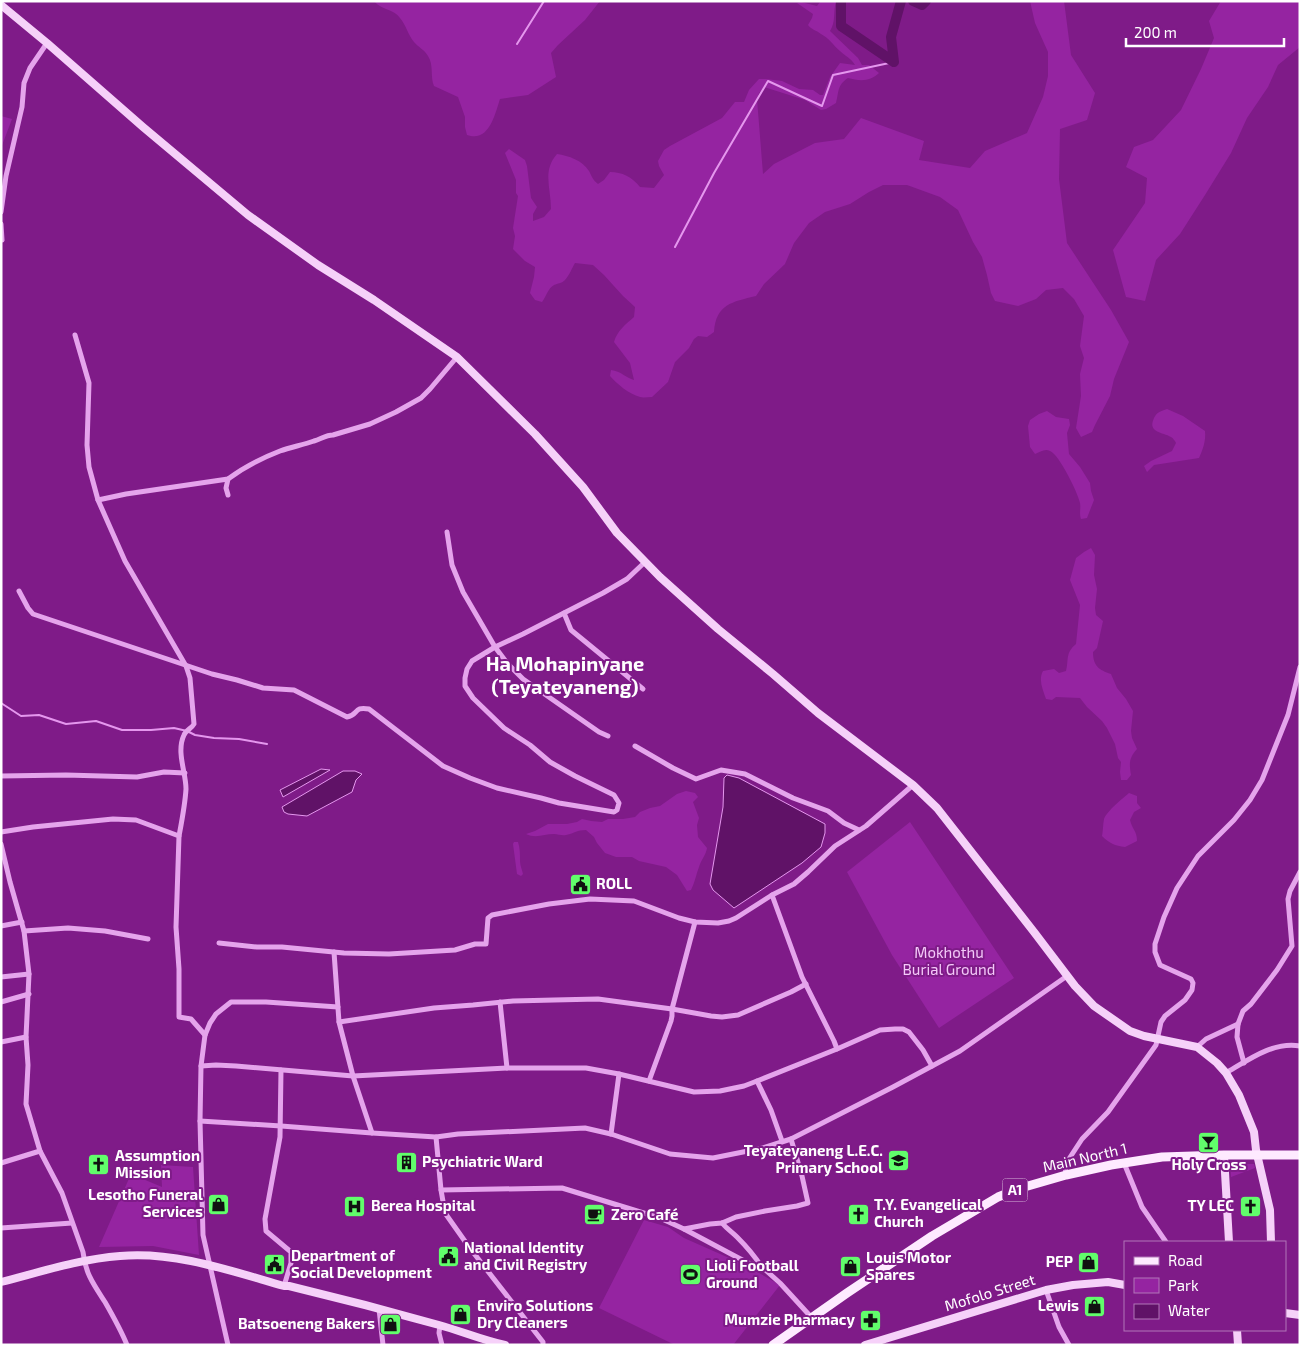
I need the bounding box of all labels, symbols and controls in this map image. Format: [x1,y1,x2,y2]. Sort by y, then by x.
scale bar [1126,15,1284,47]
text: 200 m [1134,23,1177,41]
district label: Ha Mohapinyane (Teyateyaneng) [486,651,644,699]
public building icon: ROLL [568,872,592,896]
place label: ROLL [596,874,632,892]
park label: Mokhothu Burial Ground [903,943,995,978]
bar icon: Holy Cross [1197,1130,1221,1154]
street label: Main North 1 [1041,1139,1129,1175]
place label: Teyateyaneng L.E.C. Primary School [744,1141,883,1177]
place label: Assumption Mission [115,1146,200,1181]
school or university icon: Teyateyaneng L.E.C. Primary School [887,1148,911,1172]
building icon: Psychiatric Ward [394,1150,418,1174]
place label: Psychiatric Ward [422,1152,543,1171]
church icon: Assumption Mission [87,1153,111,1177]
place label: Holy Cross [1171,1155,1247,1174]
road number: A1 [1002,1178,1028,1202]
place label: Lesotho Funeral Services [88,1185,203,1220]
shop icon: Lesotho Funeral Services [207,1192,231,1216]
hospital icon: Berea Hospital [343,1194,367,1218]
church icon: TY LEC [1238,1194,1262,1218]
place label: T.Y. Evangelical Church [874,1195,982,1230]
place label: Berea Hospital [371,1196,476,1214]
place label: TY LEC [1188,1196,1234,1214]
church icon: T.Y. Evangelical Church [846,1202,870,1226]
cafe icon: Zero Café [583,1203,607,1227]
place label: Zero Café [611,1205,678,1223]
place label: National Identity and Civil Registry [464,1238,588,1274]
legend [1124,1241,1286,1331]
public building icon: National Identity and Civil Registry [436,1245,460,1269]
place label: Department of Social Development [291,1246,432,1281]
place label: Louis Motor Spares [866,1248,952,1283]
shop icon: PEP [1077,1250,1101,1274]
text: Road [1168,1251,1203,1269]
place label: PEP [1046,1252,1073,1270]
public building icon: Department of Social Development [263,1253,287,1277]
shop icon: Louis Motor Spares [838,1255,862,1279]
place label: Lioli Football Ground [706,1256,799,1291]
sports icon: Lioli Football Ground [678,1263,702,1287]
street label: Mofolo Street [942,1270,1037,1314]
text: Park [1168,1276,1199,1294]
shop icon: Lewis [1083,1294,1107,1318]
place label: Enviro Solutions Dry Cleaners [477,1296,593,1332]
place label: Lewis [1038,1296,1079,1314]
text: Water [1168,1301,1210,1319]
shop icon: Enviro Solutions Dry Cleaners [449,1303,473,1327]
pharmacy icon: Mumzie Pharmacy [859,1308,883,1332]
place label: Mumzie Pharmacy [724,1310,856,1329]
shop icon: Batsoeneng Bakers [379,1312,403,1336]
place label: Batsoeneng Bakers [238,1314,375,1332]

